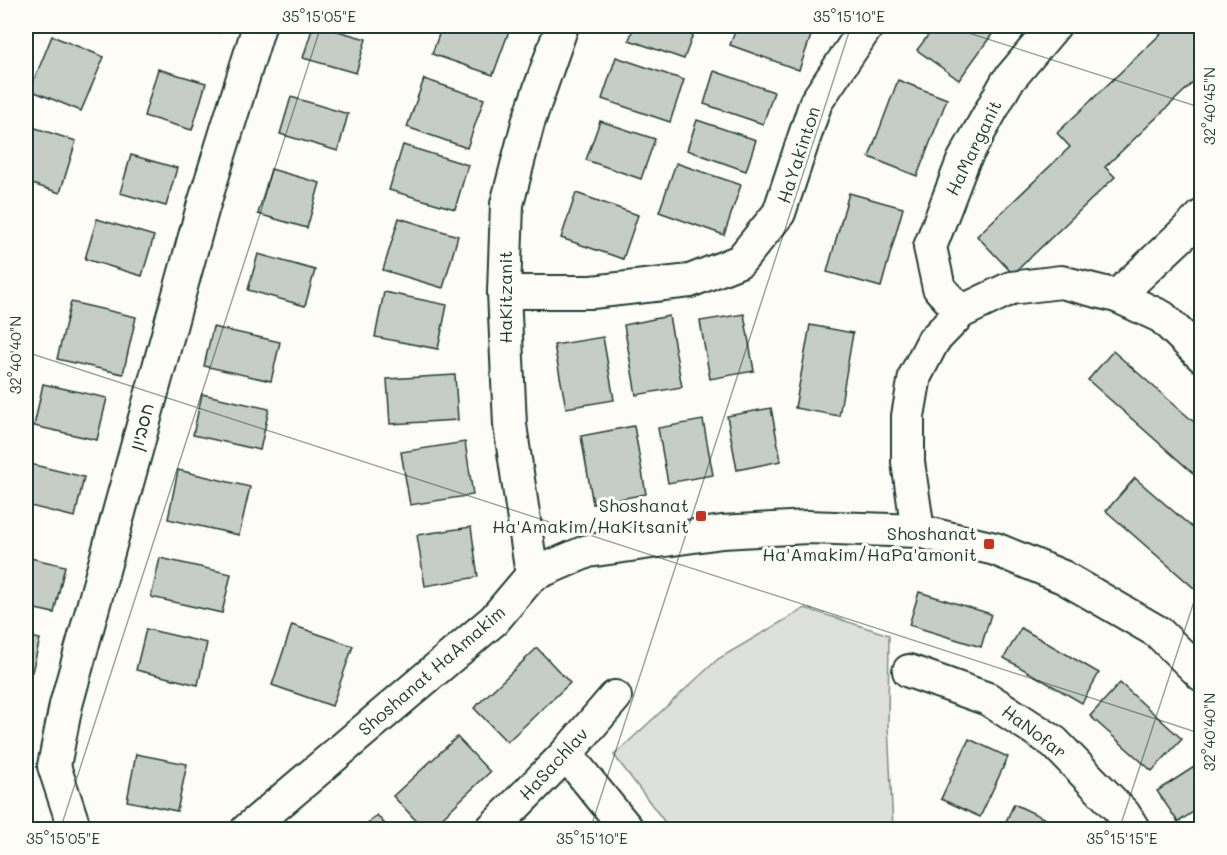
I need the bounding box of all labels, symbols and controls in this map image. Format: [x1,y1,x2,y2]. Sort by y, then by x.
text: 35°15'05"E [282,6,356,26]
text: 35°15'10"E [813,6,885,26]
text: 32°40'45"N [1199,67,1219,145]
street label: HaMarganit [940,96,1007,199]
street label: HaYakinton [771,103,825,206]
street label: HaKitzanit [493,250,517,344]
text: 32°40'40"N [5,316,25,394]
street label: חסביון [123,400,159,453]
place label: Shoshanat Ha'Amakim/HaKitsanit [492,493,689,538]
marker: Shoshanat Ha'Amakim/HaKitsanit [694,509,708,523]
place label: Shoshanat Ha'Amakim/HaPa'amonit [762,521,977,566]
marker: Shoshanat Ha'Amakim/HaPa'amonit [982,537,996,551]
street label: Shoshanat HaAmakim [353,600,510,741]
text: 32°40'40"N [1199,693,1219,771]
street label: HaNofar [997,699,1072,763]
street label: HaSachlav [513,722,593,805]
text: 35°15'05"E [26,828,100,848]
text: 35°15'10"E [556,828,628,848]
text: 35°15'15"E [1086,828,1158,848]

